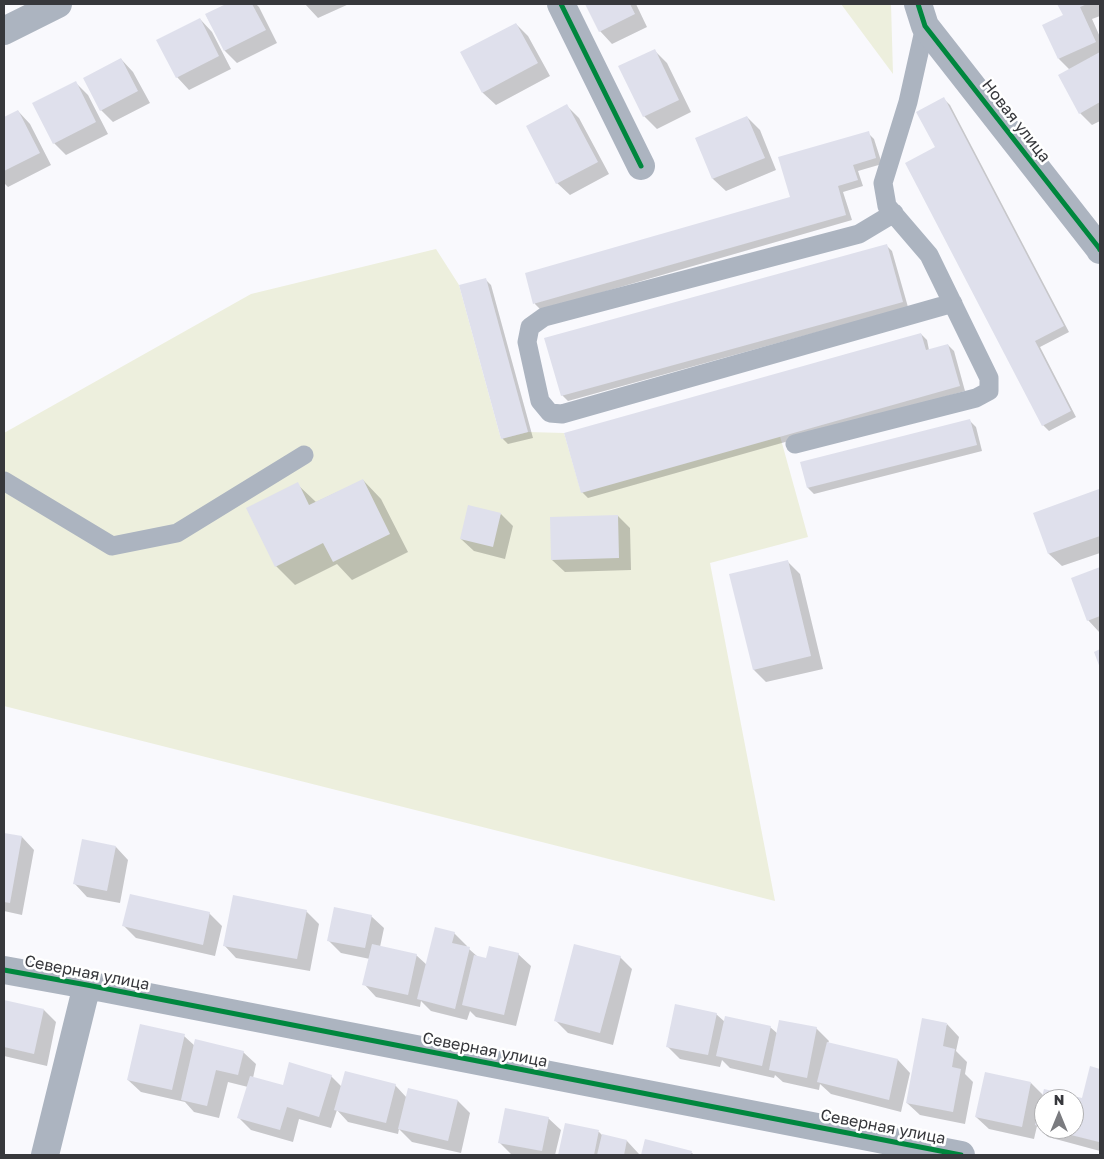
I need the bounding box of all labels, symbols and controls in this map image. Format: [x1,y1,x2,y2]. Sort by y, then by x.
street label: Новая улица [978,76,1054,166]
street label: Северная улица [23,951,151,995]
street label: Северная улица [421,1028,549,1072]
north arrow [1034,1089,1084,1139]
text: N [1054,1091,1064,1108]
street label: Северная улица [819,1105,947,1149]

